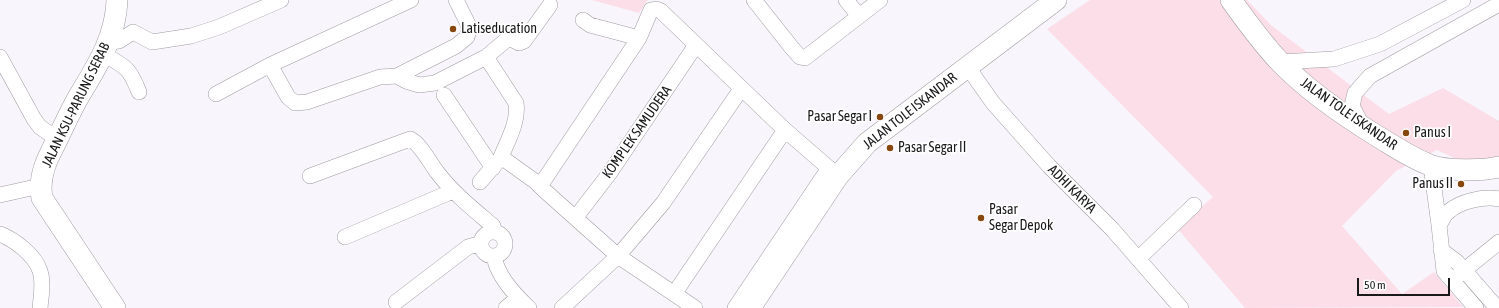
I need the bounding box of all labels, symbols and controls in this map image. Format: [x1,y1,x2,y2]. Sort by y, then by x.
place label: Latiseducation [461,21,537,37]
marker: Latiseducation [448,24,458,34]
street label: JALAN KSU-PARUNG SERAB [38,40,114,170]
street label: JALAN TOLE ISKANDAR [860,69,960,153]
street label: JALAN TOLE ISKANDAR [1297,74,1401,154]
street label: KOMPLEK SAMUDERA [599,83,675,181]
place label: Pasar Segar I [807,109,872,125]
marker: Pasar Segar I [875,112,885,122]
place label: Panus I [1414,125,1451,141]
marker: Panus I [1401,128,1411,138]
place label: Pasar Segar II [898,140,966,156]
marker: Pasar Segar II [885,143,895,153]
street label: ADHI KARYA [1044,161,1100,217]
place label: Panus II [1412,176,1453,192]
marker: Panus II [1456,179,1466,189]
place label: Pasar Segar Depok [989,202,1053,234]
marker: Pasar Segar Depok [976,213,986,223]
scale bar [1359,270,1452,296]
text: 50 m [1364,278,1386,292]

